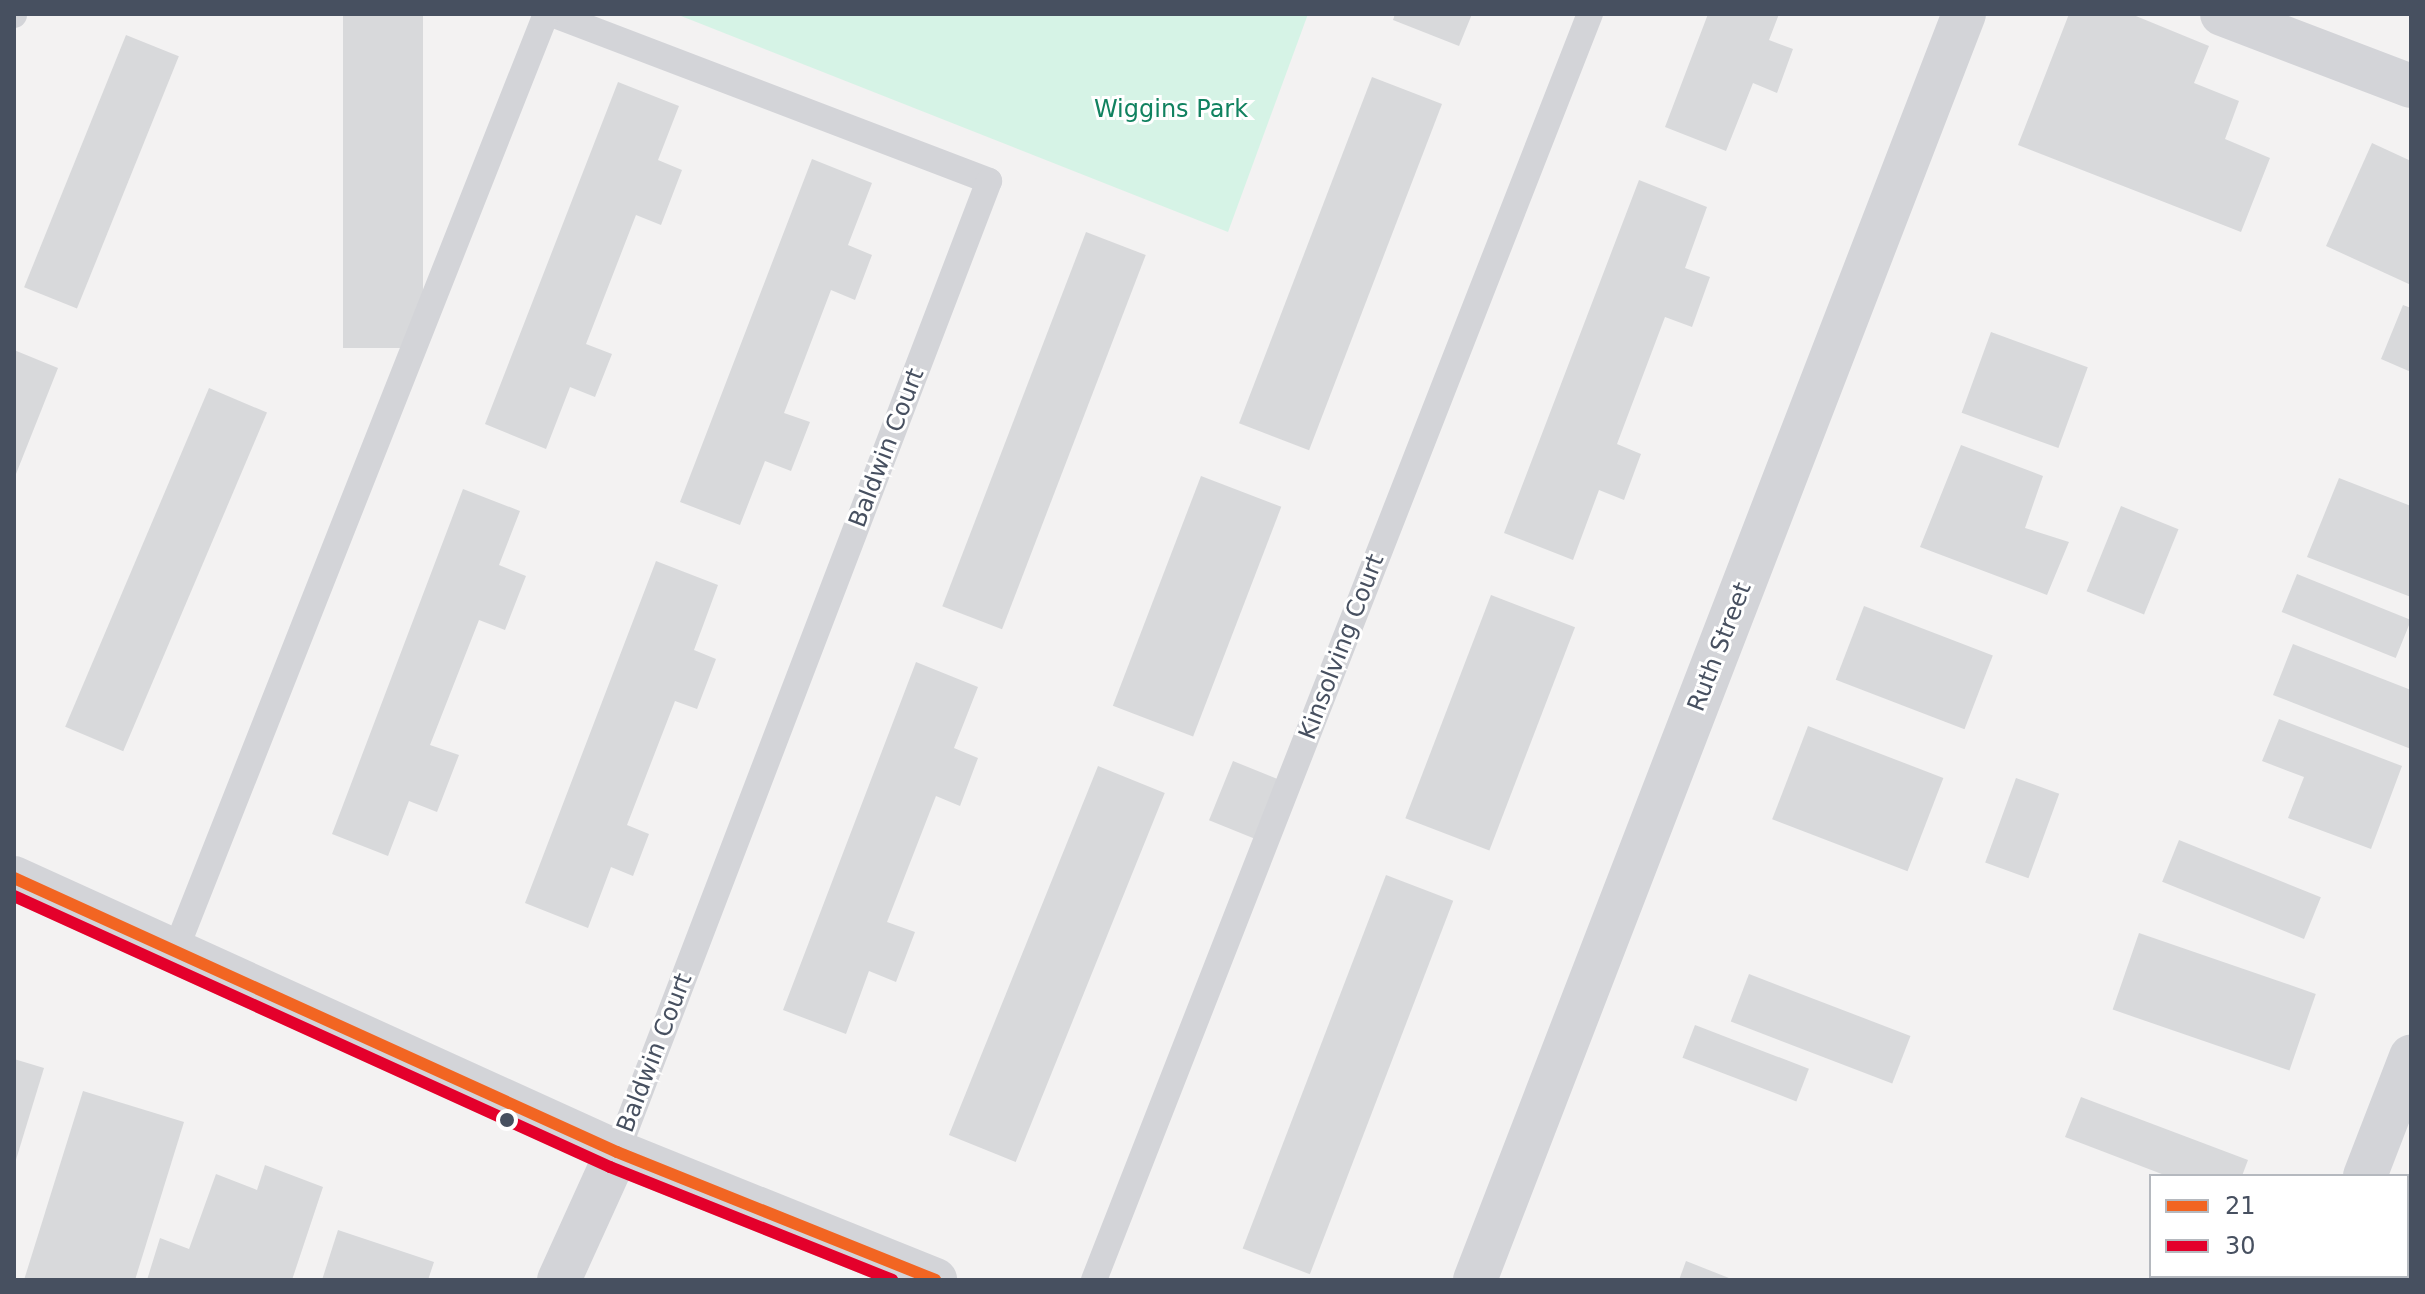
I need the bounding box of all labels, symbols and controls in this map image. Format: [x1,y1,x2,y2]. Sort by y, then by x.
park label: Wiggins Park [1094,96,1248,124]
street label: Baldwin Court [843,364,931,532]
street label: Kinsolving Court [1293,550,1391,744]
street label: Ruth Street [1682,578,1758,716]
street label: Baldwin Court [611,969,699,1137]
unlabelled marker [499,1112,515,1128]
legend [2149,1174,2409,1278]
text: 21 [2225,1192,2256,1220]
text: 30 [2225,1232,2256,1260]

